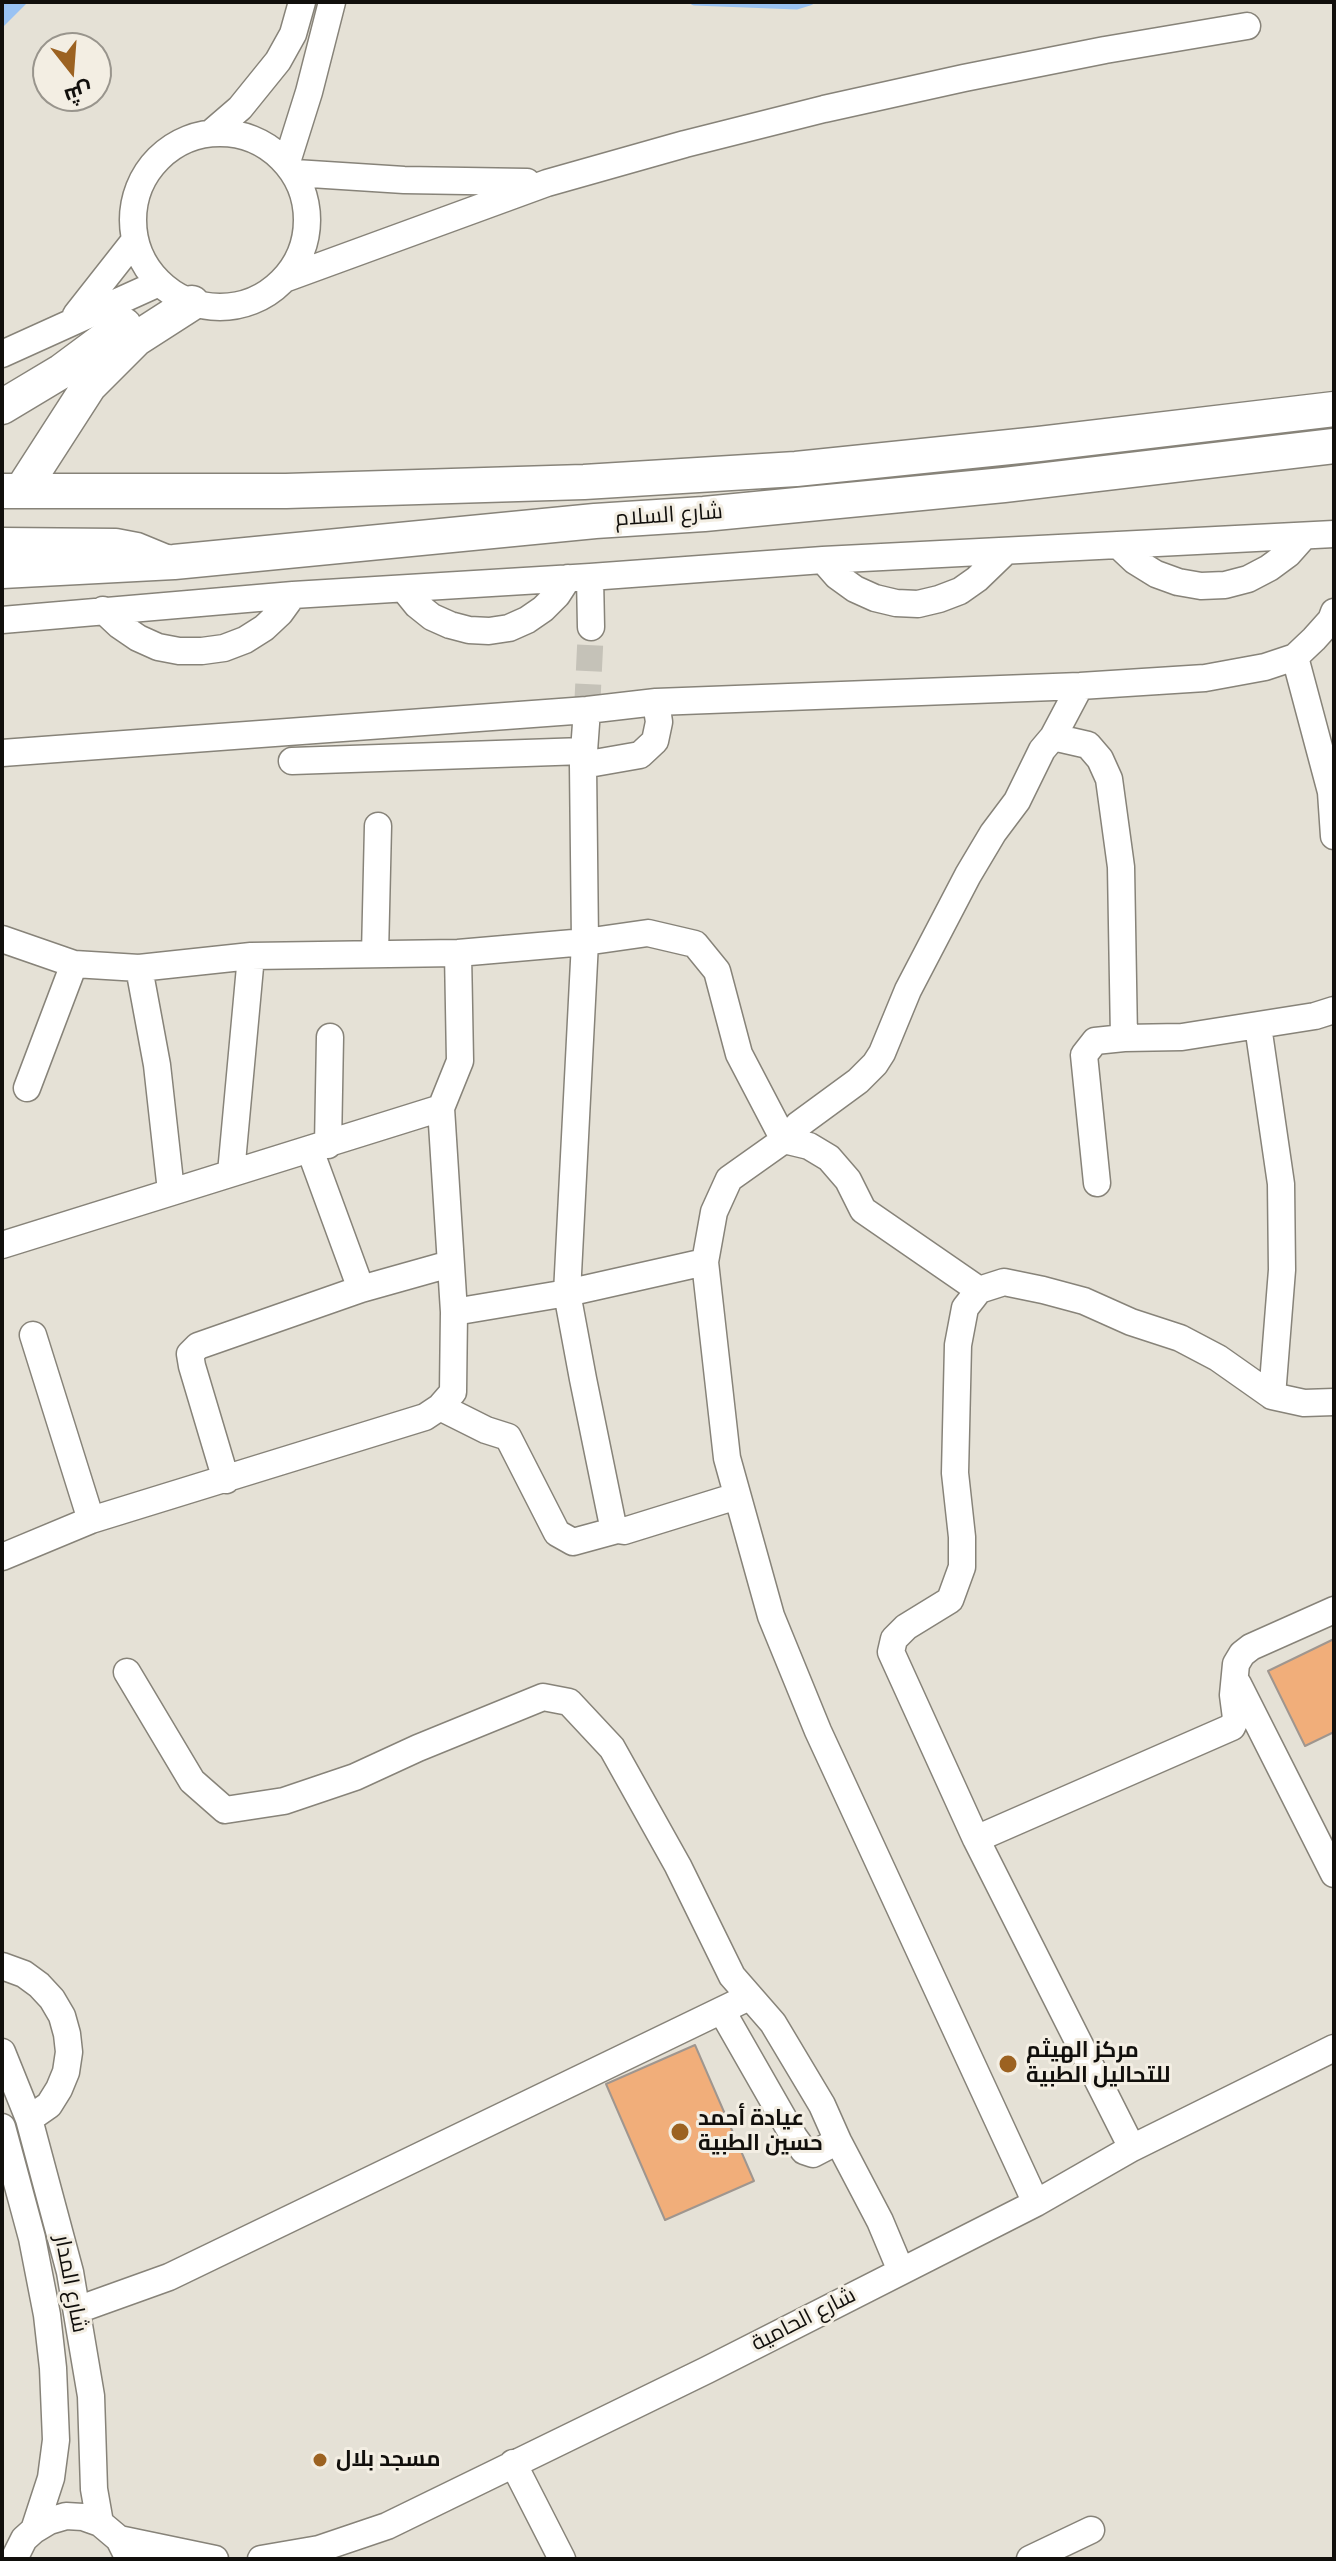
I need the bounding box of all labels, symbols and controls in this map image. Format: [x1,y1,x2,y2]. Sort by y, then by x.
north arrow [32,32,112,112]
text: ش [61,76,96,112]
street label: شارع السلام [614,499,724,533]
place label: مركز الهيثم للتحاليل الطبية [1026,2038,1170,2090]
marker: مركز الهيثم للتحاليل الطبية [997,2053,1019,2075]
place label: عيادة أحمد حسين الطبية [698,2106,823,2158]
marker: عيادة أحمد حسين الطبية [669,2121,691,2143]
street label: شارع المدار [48,2233,92,2335]
street label: شارع الحامية [747,2282,861,2358]
place label: مسجد بلال [336,2447,440,2473]
marker: مسجد بلال [311,2451,329,2469]

